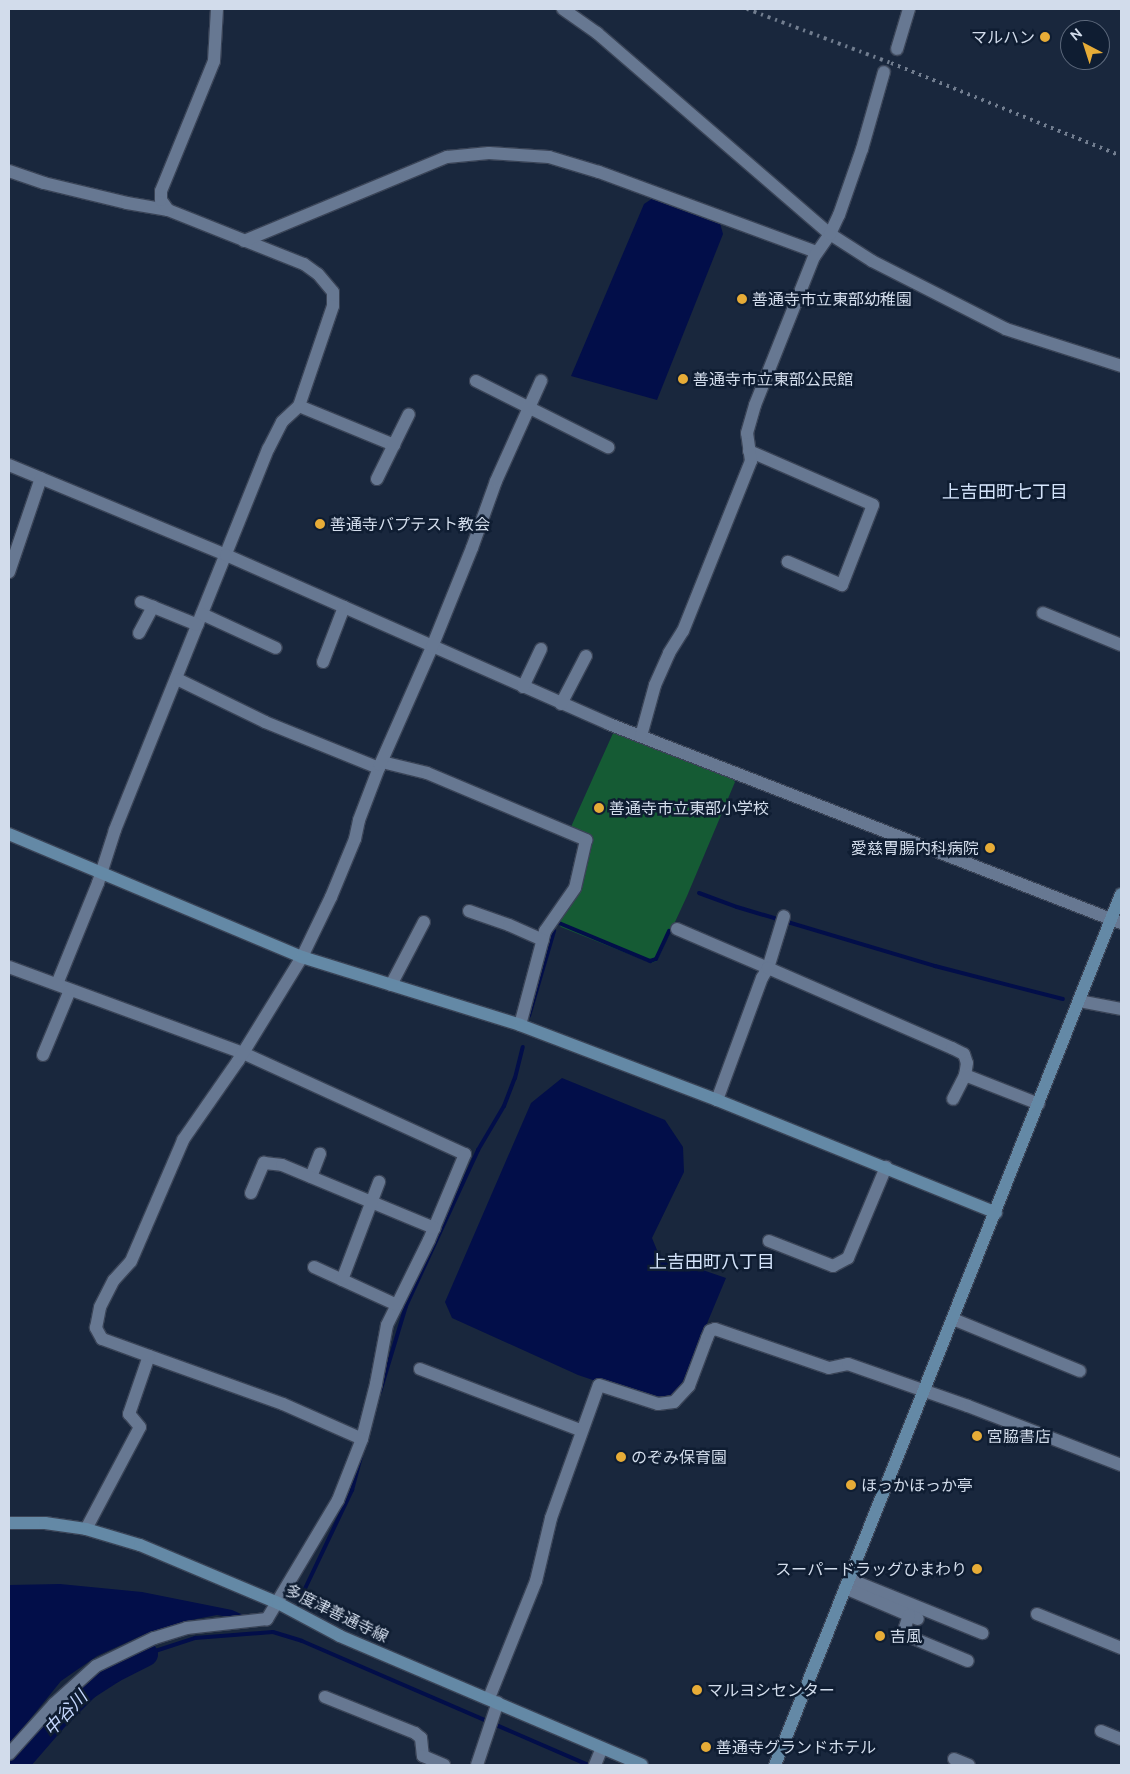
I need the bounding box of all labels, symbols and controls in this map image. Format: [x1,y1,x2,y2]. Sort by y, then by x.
north arrow [1060,20,1110,70]
text: N [1067,25,1085,44]
place label: マルハン [971,27,1035,47]
marker: マルハン [1039,31,1051,43]
place label: 善通寺市立東部幼稚園 [752,289,912,309]
marker: 善通寺市立東部幼稚園 [736,293,748,305]
place label: 善通寺市立東部公民館 [693,369,853,389]
marker: 善通寺市立東部公民館 [677,373,689,385]
district label: 上吉田町七丁目 [942,480,1068,502]
place label: 善通寺バプテスト教会 [330,514,490,534]
marker: 善通寺バプテスト教会 [314,518,326,530]
place label: 善通寺市立東部小学校 [609,798,769,818]
marker: 善通寺市立東部小学校 [593,802,605,814]
place label: 愛慈胃腸内科病院 [851,838,979,858]
marker: 愛慈胃腸内科病院 [983,841,997,855]
district label: 上吉田町八丁目 [649,1250,775,1272]
place label: 宮脇書店 [987,1426,1051,1446]
marker: 宮脇書店 [971,1430,983,1442]
place label: のぞみ保育園 [631,1447,727,1467]
marker: のぞみ保育園 [615,1451,627,1463]
place label: ほっかほっか亭 [861,1475,973,1495]
marker: ほっかほっか亭 [845,1479,857,1491]
place label: スーパードラッグひまわり [775,1559,967,1579]
marker: スーパードラッグひまわり [971,1563,983,1575]
street label: 多度津善通寺線 [282,1580,392,1646]
place label: 吉風 [890,1626,922,1646]
marker: 吉風 [874,1630,886,1642]
place label: マルヨシセンター [707,1680,835,1700]
marker: マルヨシセンター [691,1684,703,1696]
water label: 中谷川 [39,1686,91,1740]
place label: 善通寺グランドホテル [716,1737,876,1757]
marker: 善通寺グランドホテル [700,1741,712,1753]

